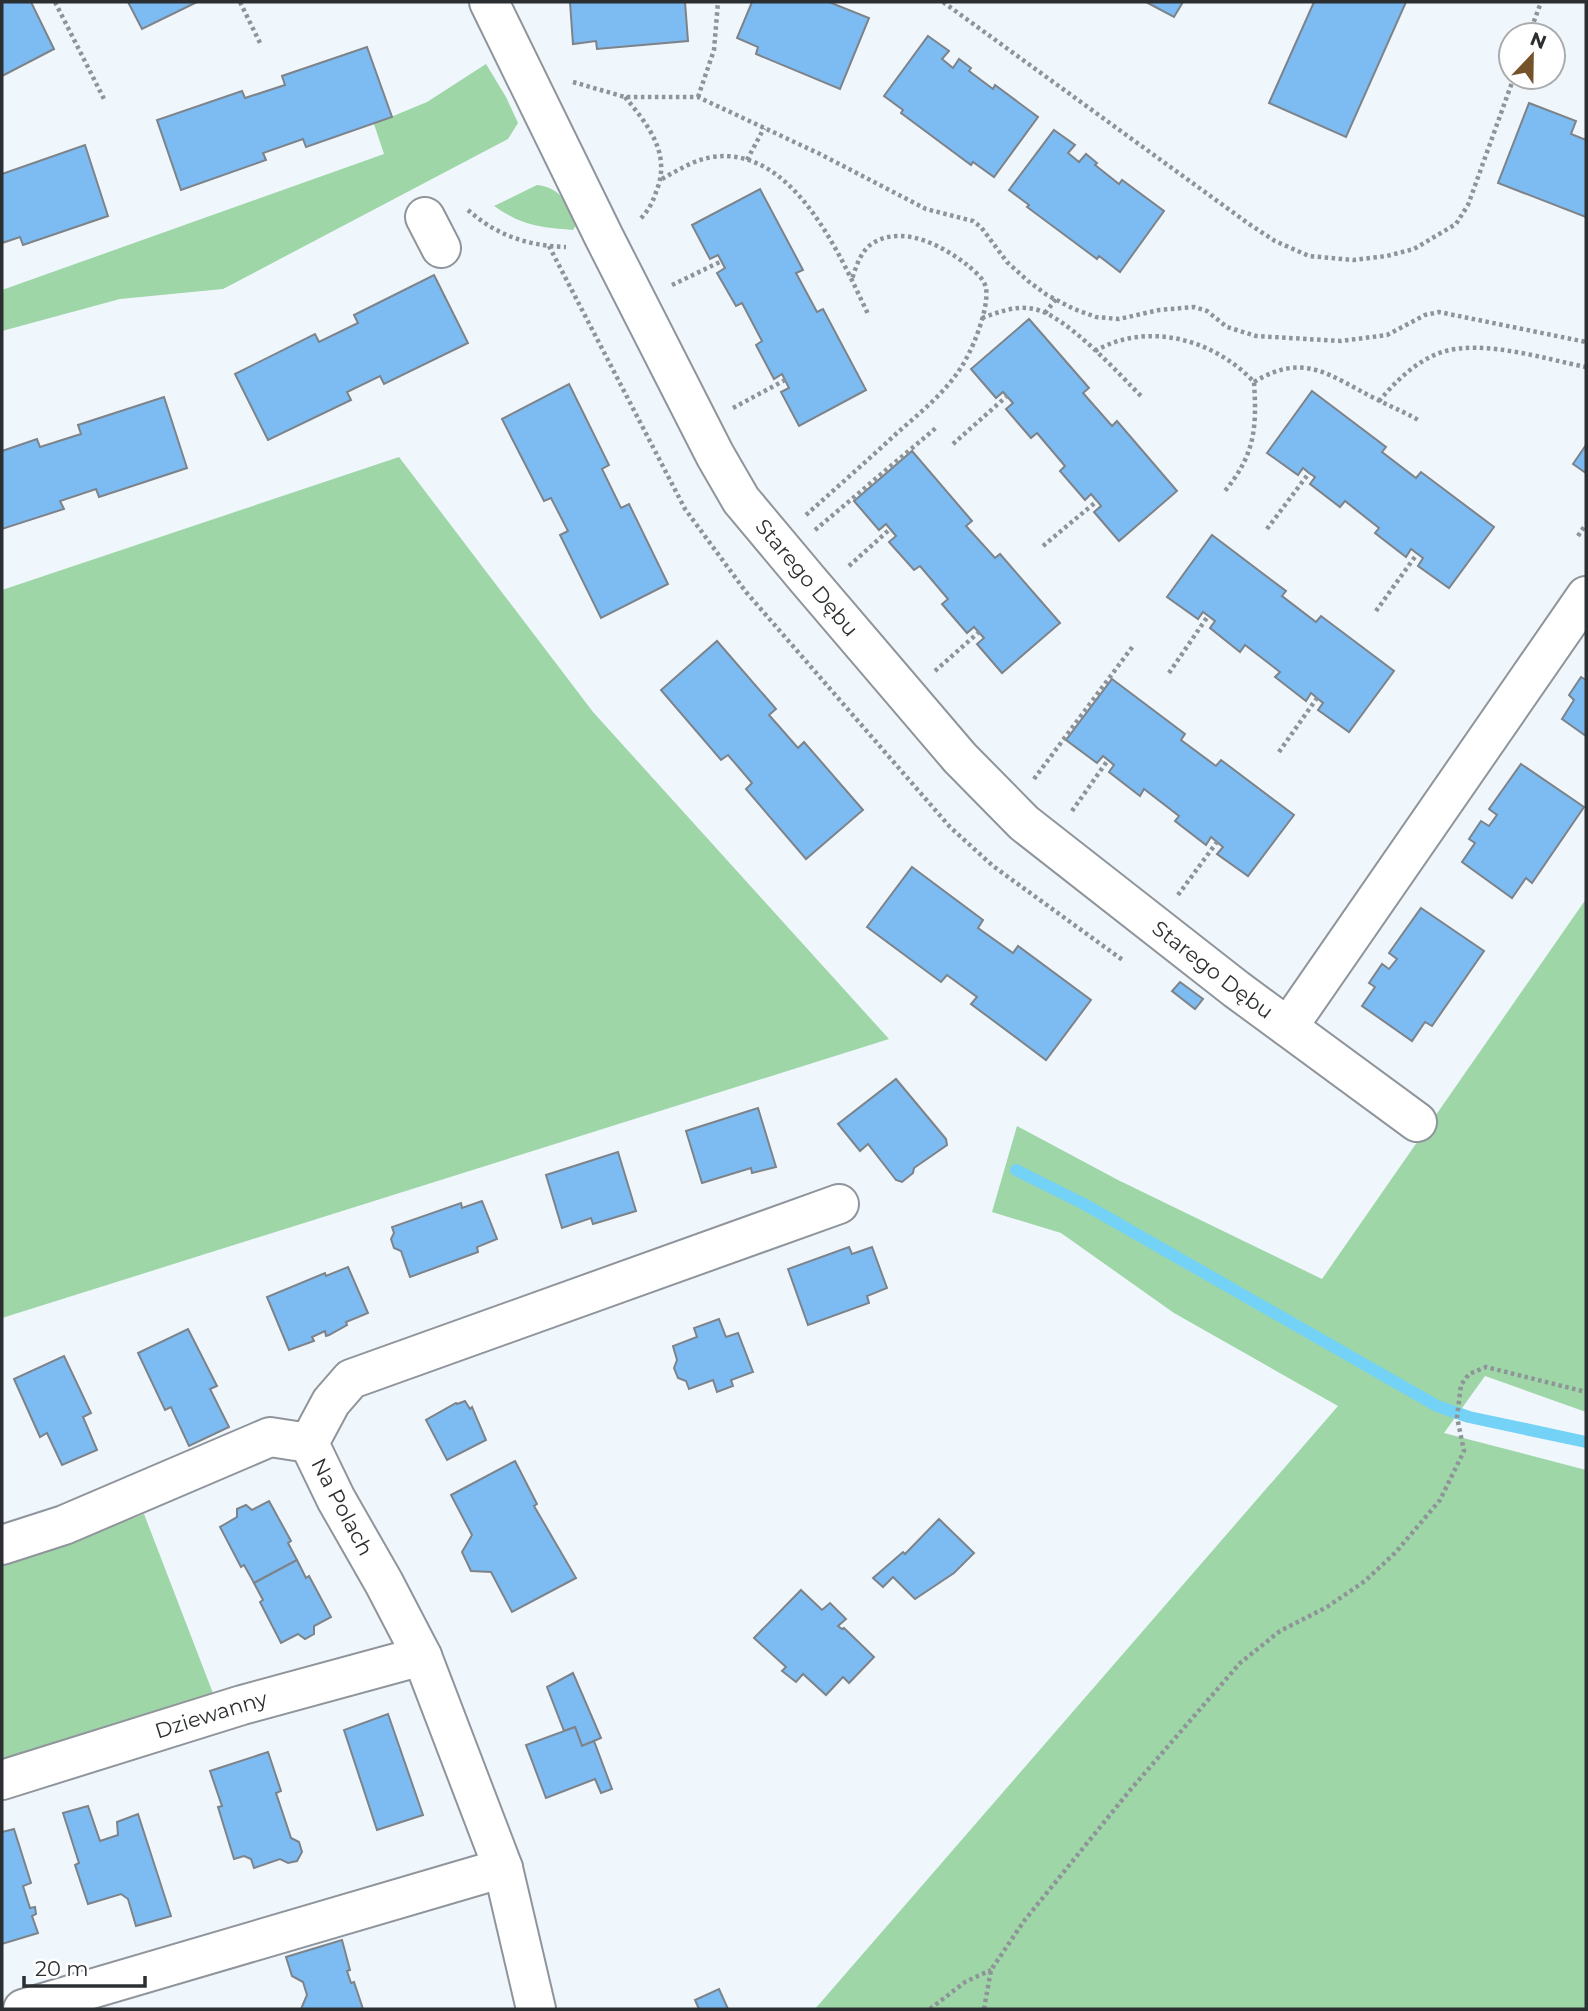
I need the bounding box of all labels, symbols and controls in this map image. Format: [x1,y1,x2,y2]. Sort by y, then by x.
north arrow [1497,21,1567,91]
text: N [1527,27,1550,54]
street label: Starego Dębu [750,514,864,641]
street label: Starego Dębu [1147,915,1278,1024]
street label: Na Polach [306,1454,379,1560]
street label: Dziewanny [152,1686,270,1743]
scale bar [24,1944,145,1988]
text: 20 m [35,1956,89,1981]

